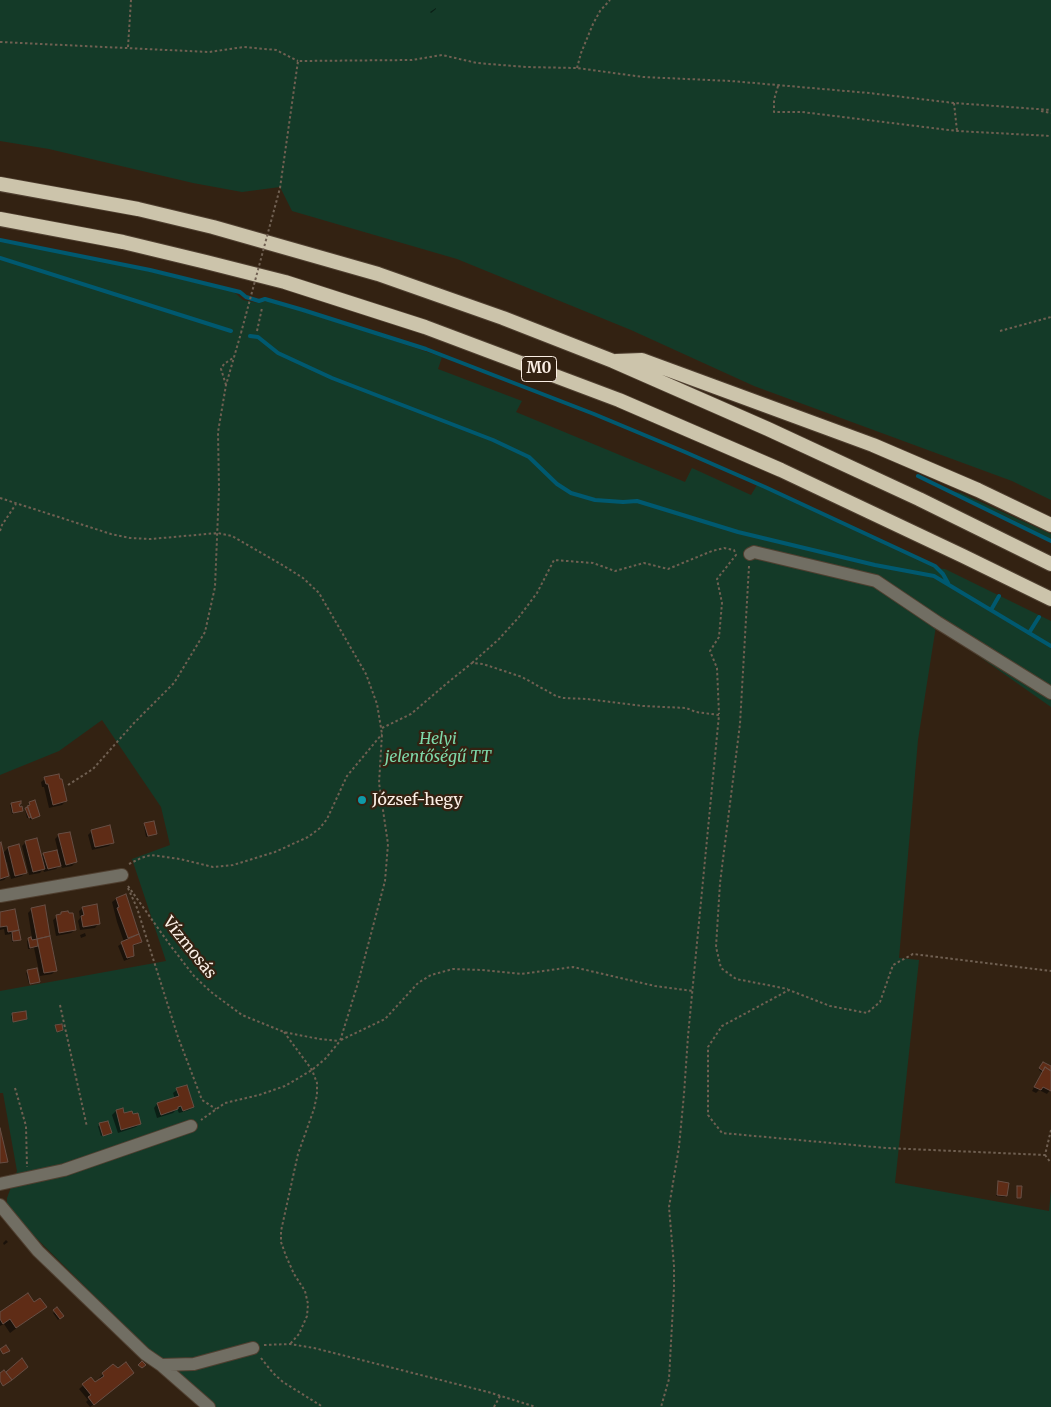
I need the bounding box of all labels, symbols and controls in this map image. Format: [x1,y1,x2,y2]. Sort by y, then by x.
road number: M0 [522,356,556,382]
park label: Helyi jelentőségű TT [385,729,491,767]
place label: József-hegy [372,790,463,810]
marker: József-hegy [356,794,368,806]
street label: Vízmosás [158,913,220,983]

